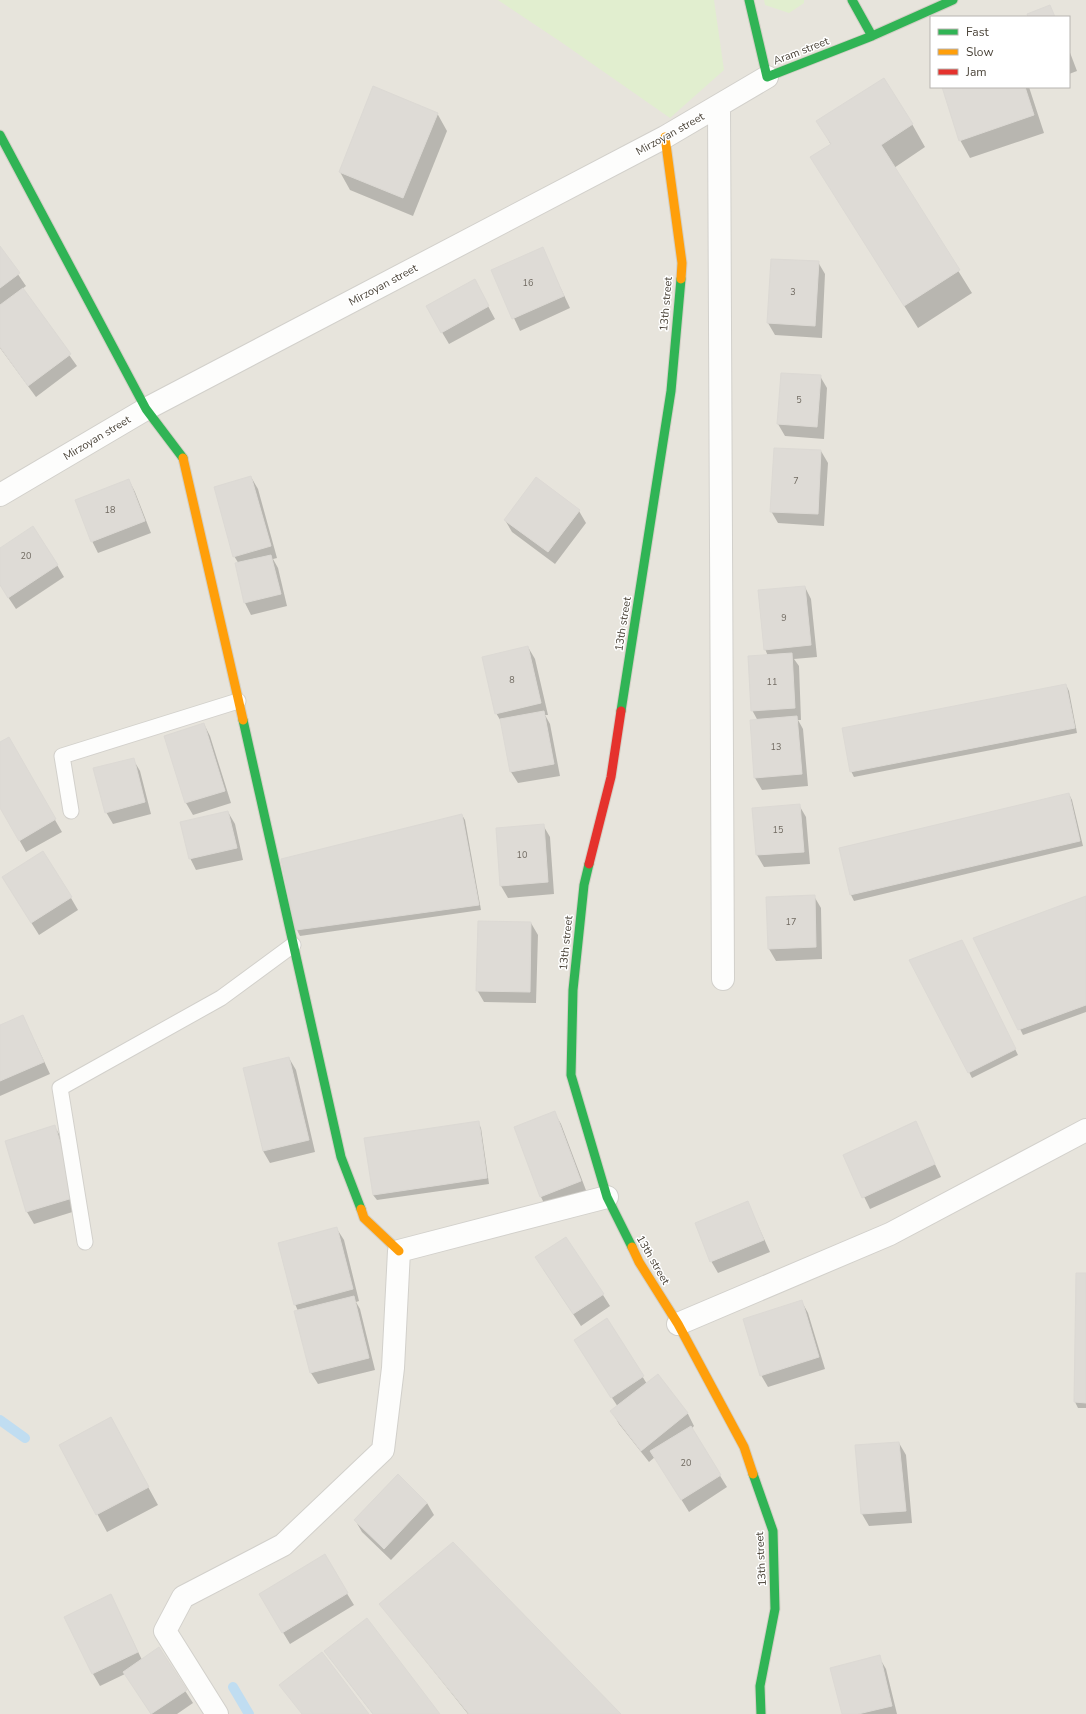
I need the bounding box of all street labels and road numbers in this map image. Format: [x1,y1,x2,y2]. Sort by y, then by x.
street label: Aram street [771,33,831,68]
street label: Mirzoyan street [633,109,707,159]
street label: Mirzoyan street [346,260,420,309]
street label: 13th street [656,276,676,332]
street label: Mirzoyan street [61,412,134,464]
street label: 13th street [611,596,635,652]
street label: 13th street [556,915,576,971]
street label: 13th street [633,1233,673,1288]
street label: 13th street [752,1531,770,1587]

